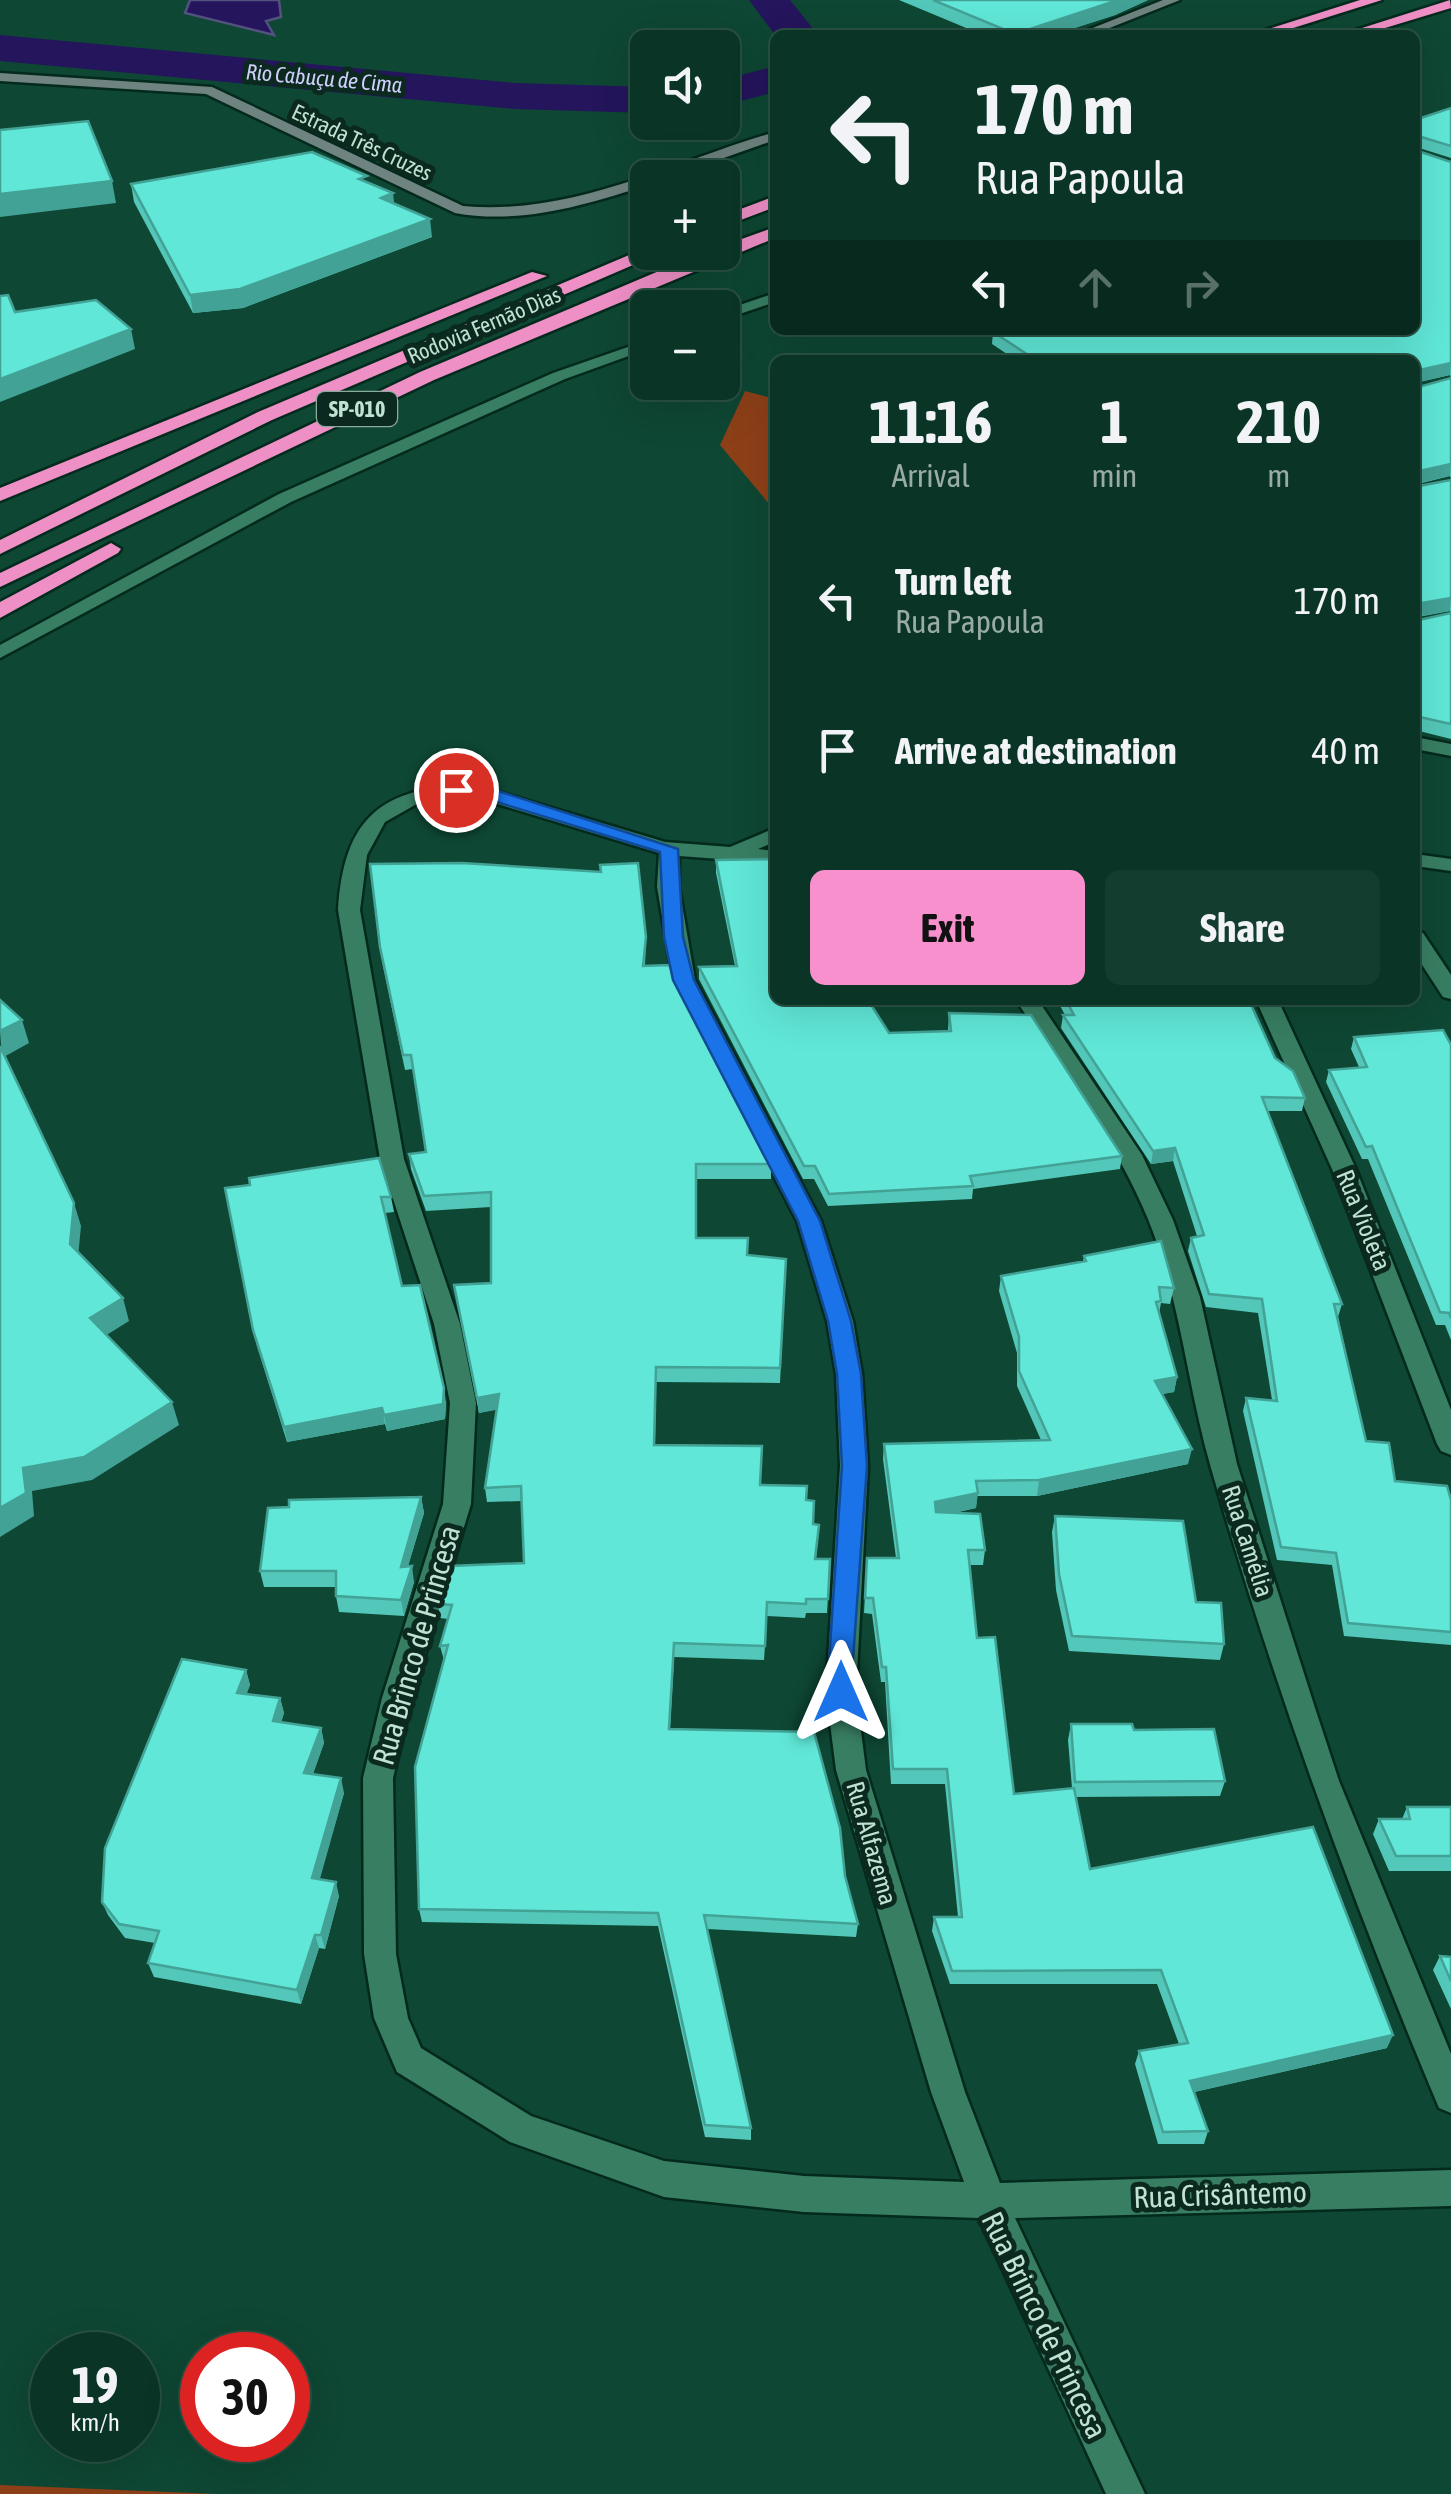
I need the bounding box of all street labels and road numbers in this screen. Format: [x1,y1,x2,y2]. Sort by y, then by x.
street label: Estrada Três Cruzes [288,98,436,186]
street label: Rodovia Fernão Dias [404,281,565,369]
road number: SP-010 [317,392,397,426]
street label: Rua Violeta [1331,1166,1397,1274]
street label: Rua Camélia [1217,1482,1279,1600]
street label: Rua Brinco de Princesa [366,1521,466,1769]
street label: Rua Alfazema [841,1778,903,1908]
street label: Rua Crisântemo [1133,2174,1307,2214]
street label: Rua Brinco de Princesa [975,2206,1115,2444]

